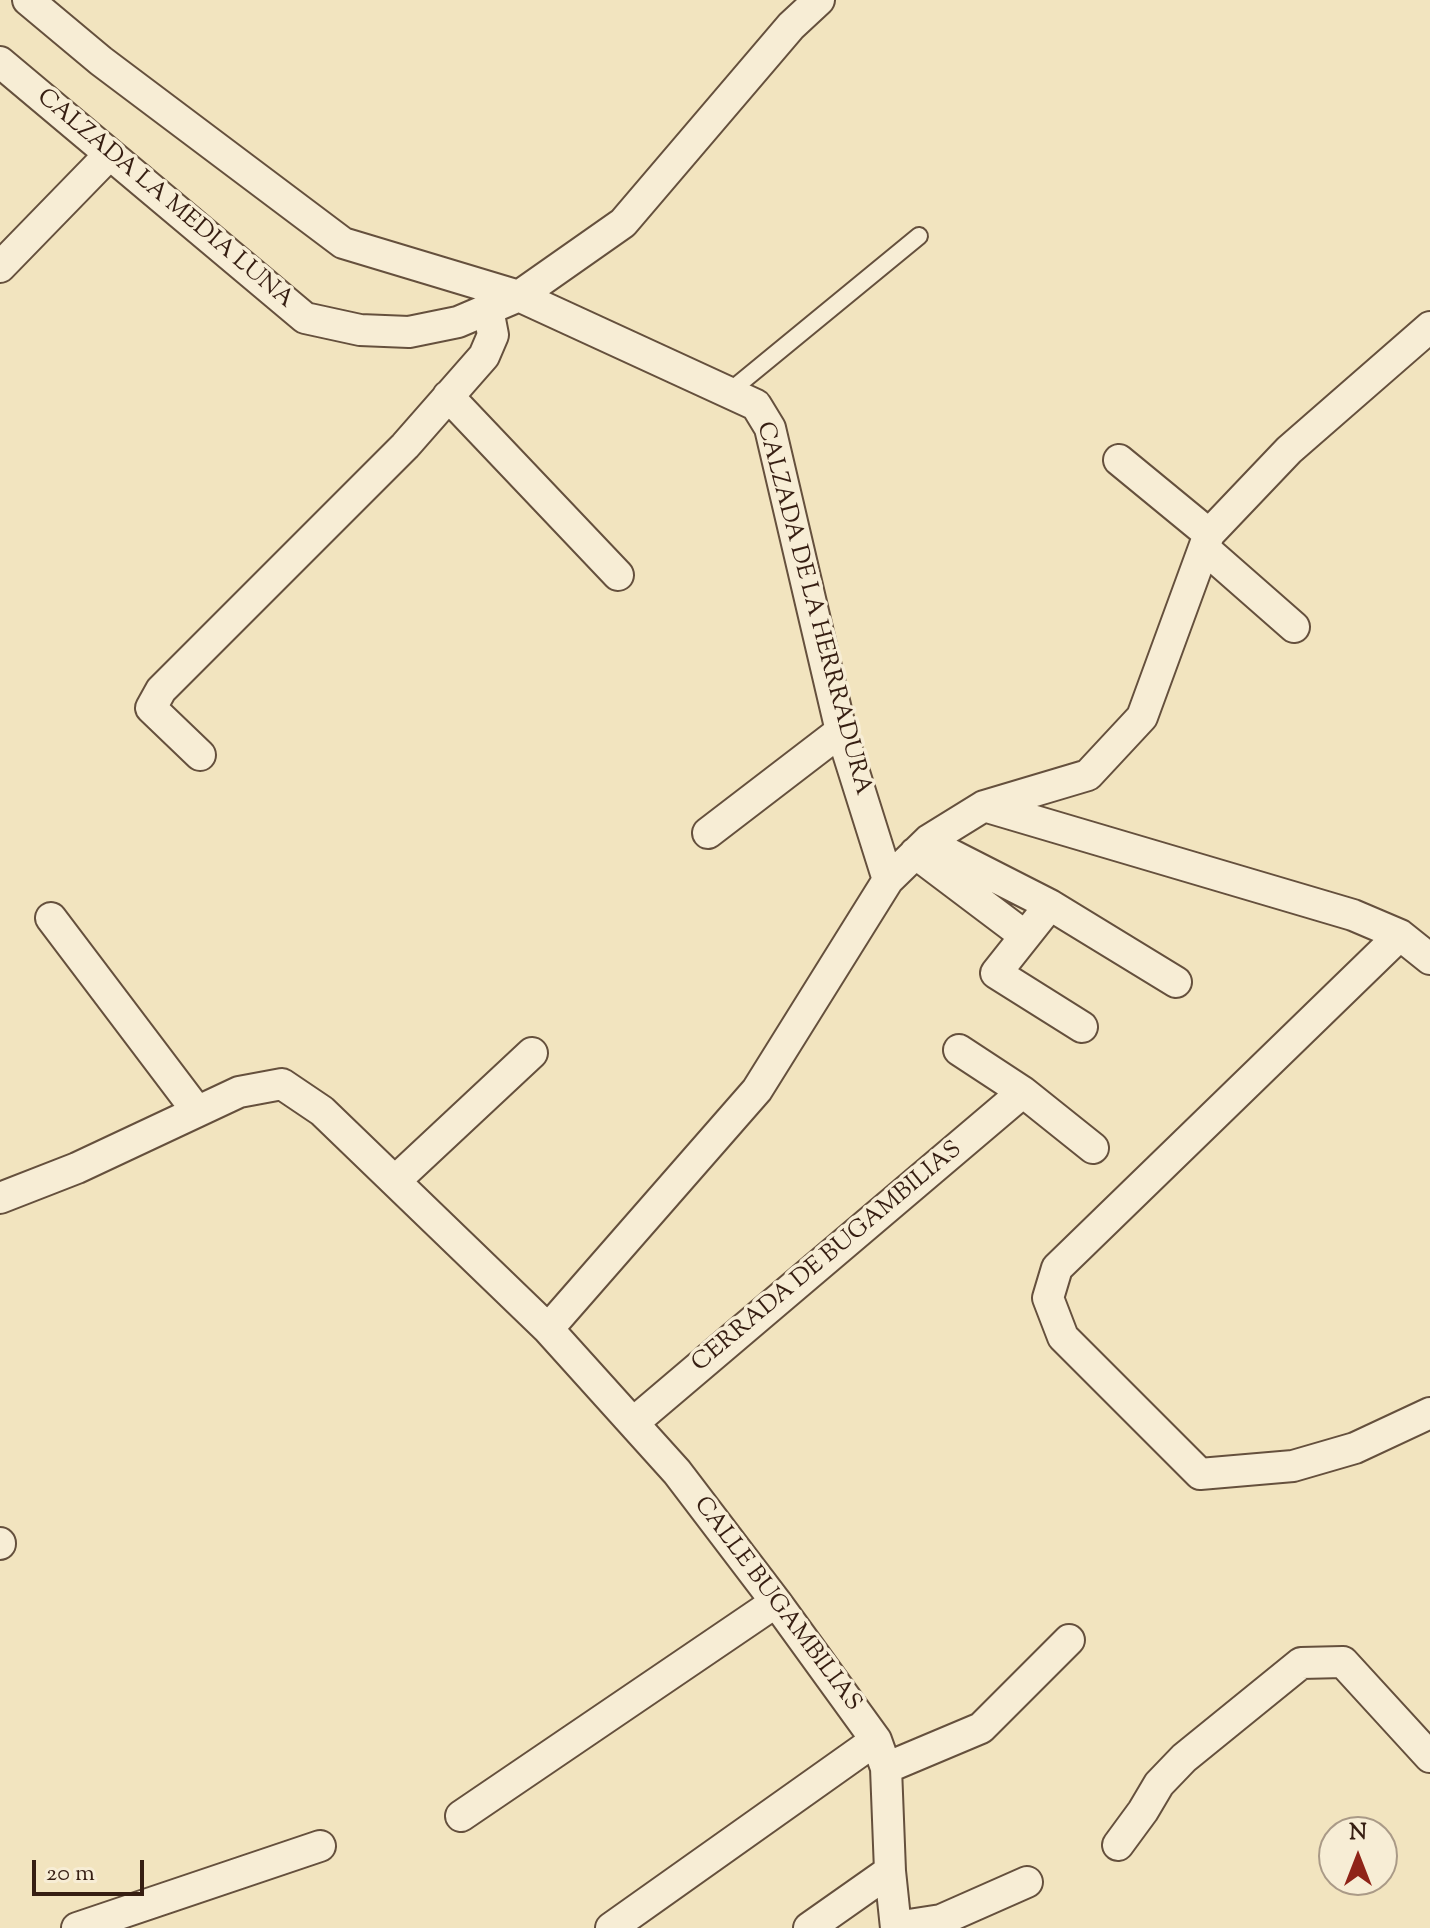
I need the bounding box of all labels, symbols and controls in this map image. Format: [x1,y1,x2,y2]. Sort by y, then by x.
street label: CALZADA LA MEDIA LUNA [30,84,298,316]
street label: CALZADA DE LA HERRRADURA [748,419,876,799]
street label: CERRADA DE BUGAMBILIAS [687,1137,969,1379]
street label: CALLE BUGAMBILIAS [686,1492,866,1718]
north arrow [1318,1816,1398,1896]
text: N [1349,1818,1367,1850]
scale bar [36,1844,148,1894]
text: 20 m [46,1857,95,1891]

